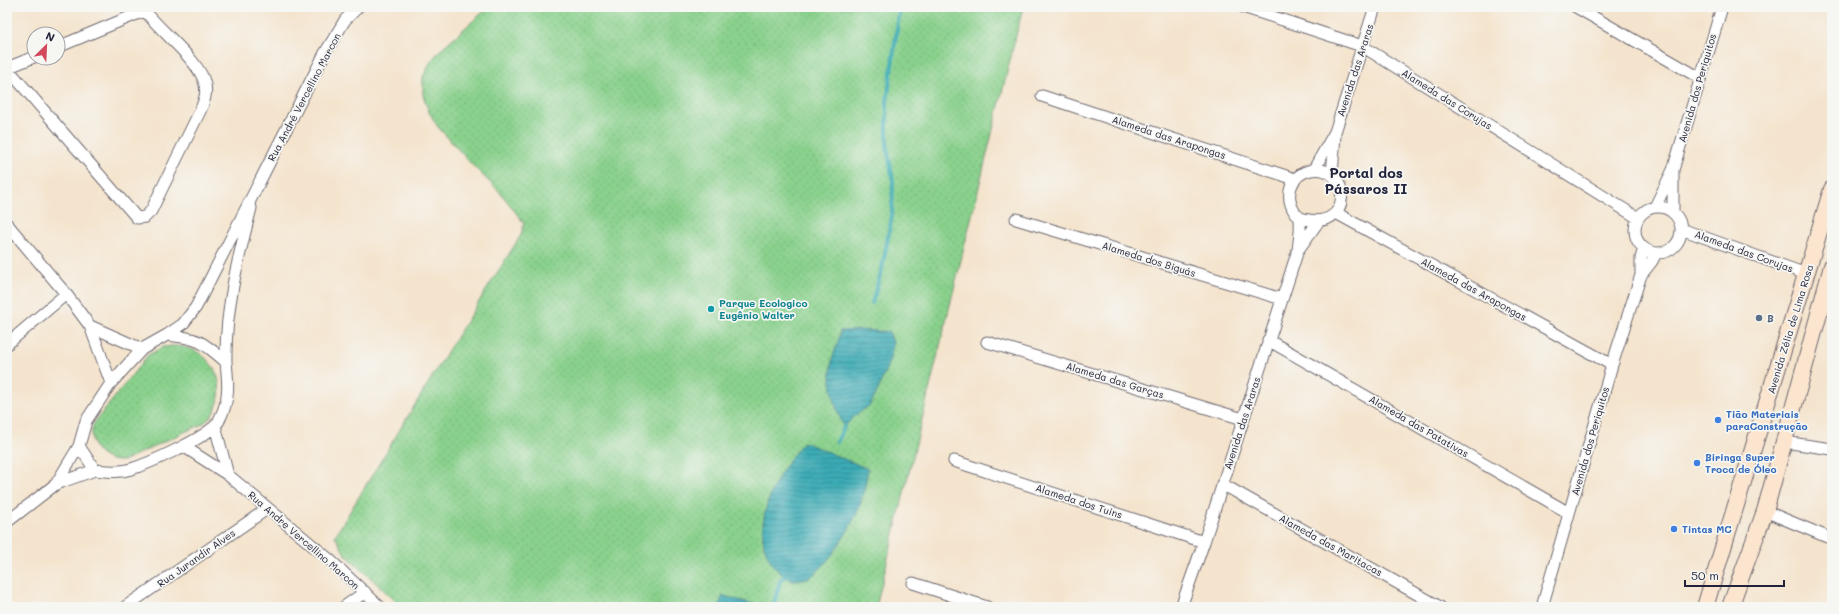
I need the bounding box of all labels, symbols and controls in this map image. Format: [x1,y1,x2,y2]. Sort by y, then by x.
street label: Avenida das Araras [1333,22,1377,118]
north arrow [26,26,66,66]
text: N [43,28,57,45]
street label: Rua André Vercellino Marcon [264,30,344,164]
street label: Avenida dos Periquitos [1675,32,1719,144]
street label: Alameda das Corujas [1399,65,1495,133]
street label: Alameda das Arapongas [1110,112,1228,162]
district label: Portal dos Pássaros II [1324,163,1408,198]
street label: Alameda das Corujas [1693,227,1795,275]
street label: Alameda dos Biguás [1100,238,1198,280]
street label: Alameda das Arapongas [1419,254,1530,324]
street label: Avenida Zélia de Lima Rosa [1764,263,1816,395]
place label: Parque Ecologico Eugênio Walter [719,296,808,322]
marker: Parque Ecologico Eugênio Walter [706,304,716,314]
place label: B [1767,311,1774,325]
marker: B [1754,313,1764,323]
street label: Alameda das Garças [1064,358,1166,402]
street label: Avenida das Araras [1220,375,1264,471]
street label: Avenida dos Periquitos [1568,385,1612,497]
street label: Alameda das Patativas [1367,392,1472,460]
place label: Tião Materiais paraConstrução [1726,407,1808,433]
marker: Tião Materiais paraConstrução [1713,415,1723,425]
place label: Biringa Super Troca de Óleo [1705,450,1777,476]
marker: Biringa Super Troca de Óleo [1692,458,1702,468]
street label: Alameda dos Tuins [1034,480,1124,522]
street label: Rua Andre Vercellino Marcon [245,488,363,592]
street label: Alameda das Maritacas [1277,511,1385,579]
place label: Tintas MC [1682,522,1732,536]
marker: Tintas MC [1669,524,1679,534]
street label: Rua Jurandir Alves [154,526,238,590]
scale bar [1685,562,1784,588]
text: 50 m [1691,567,1719,583]

